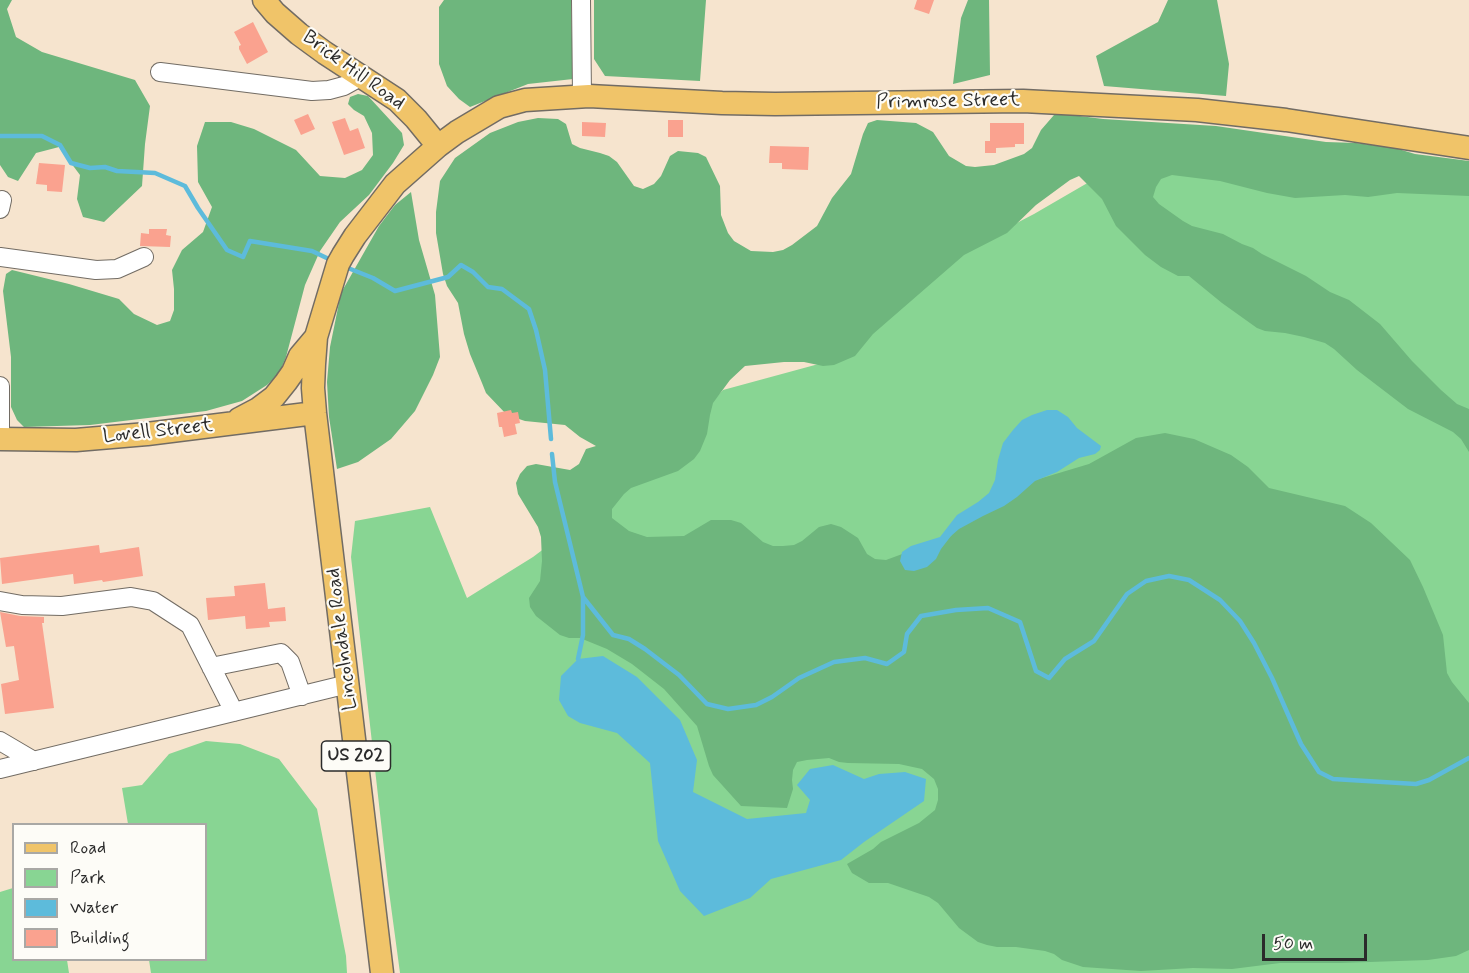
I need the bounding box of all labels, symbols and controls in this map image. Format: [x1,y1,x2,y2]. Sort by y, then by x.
street label: Brick Hill Road [297,26,409,116]
street label: Primrose Street [876,89,1020,115]
street label: Lovell Street [102,414,214,450]
street label: Lincolndale Road [322,567,364,711]
road number: US 202 [322,741,391,771]
legend [12,823,207,961]
text: Road [70,836,106,860]
text: Park [70,866,106,890]
text: Water [70,896,118,920]
scale bar [1265,922,1370,960]
text: Building [70,926,130,950]
text: 50 m [1273,932,1313,956]

